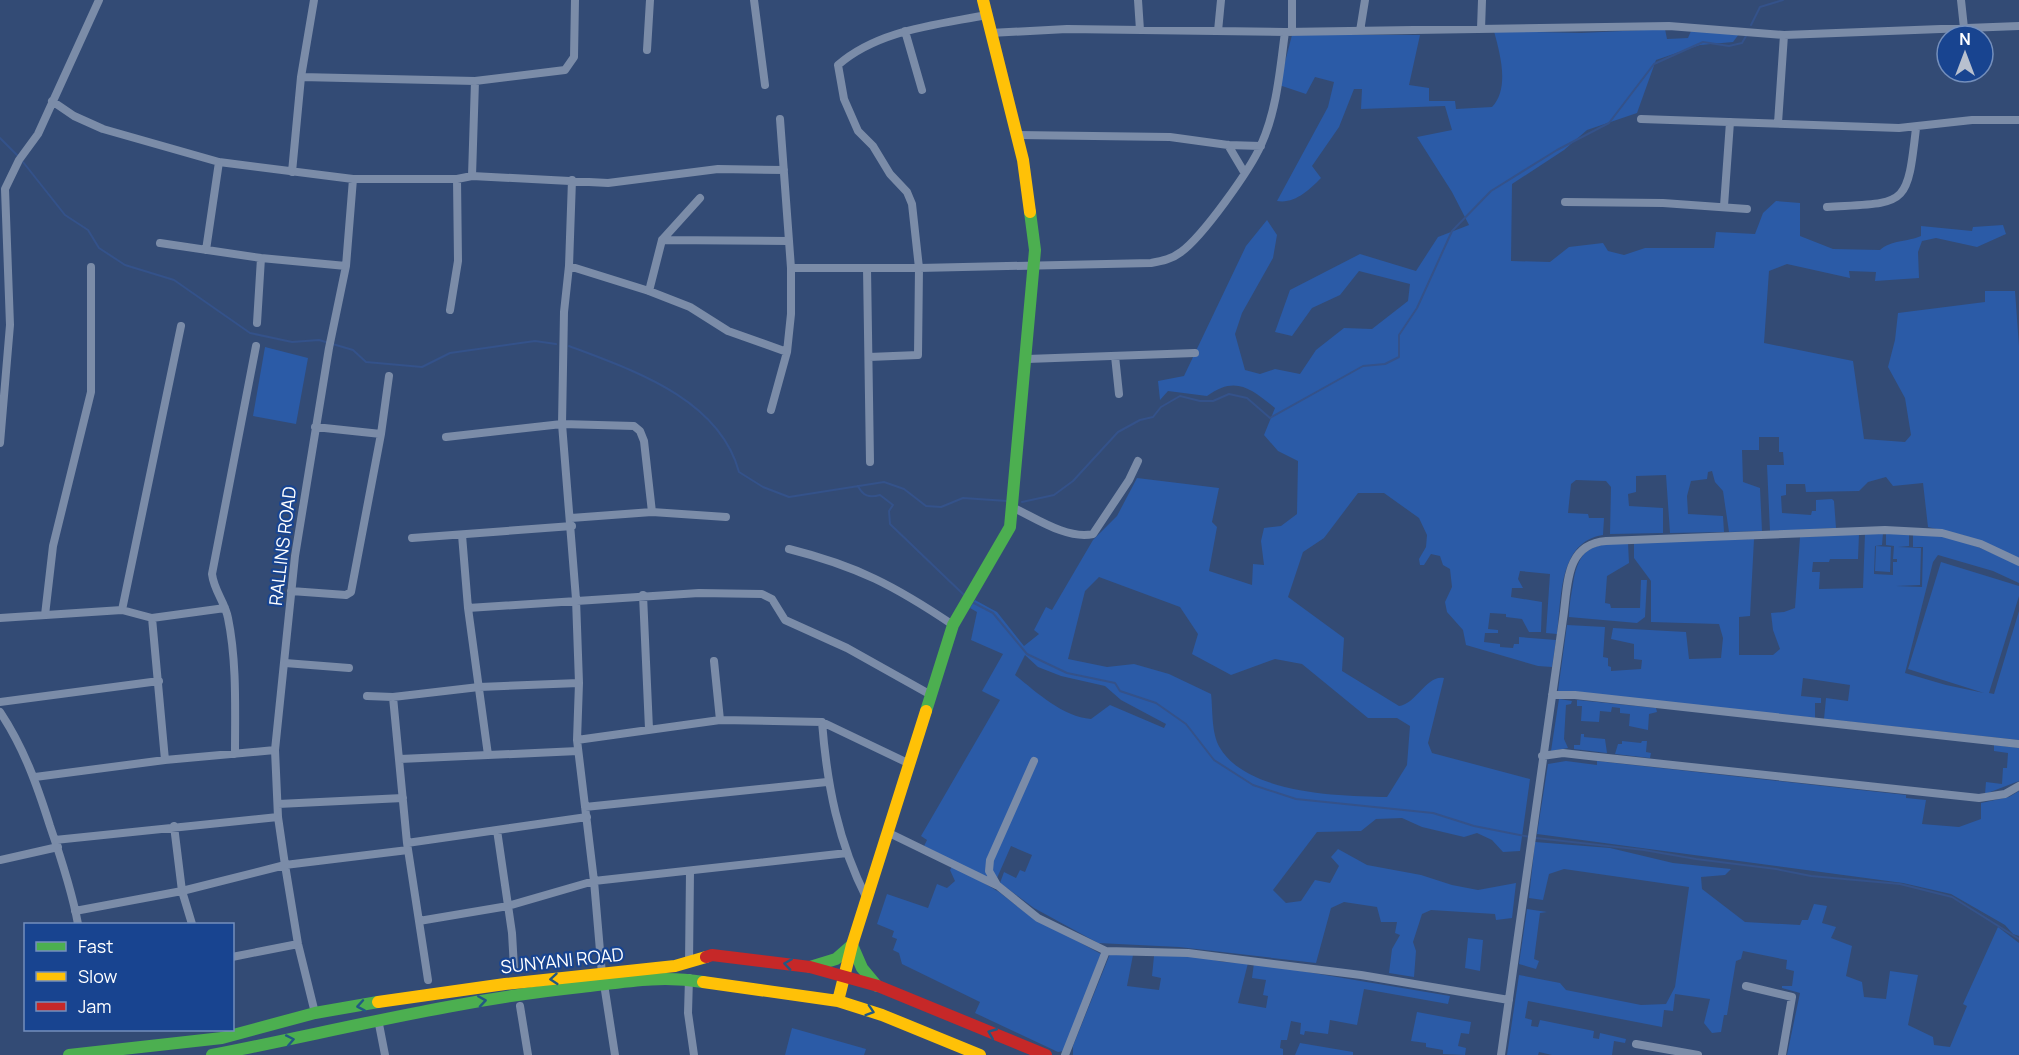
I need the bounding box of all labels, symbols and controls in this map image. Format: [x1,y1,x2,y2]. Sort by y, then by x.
north arrow [1935,24,1995,84]
text: N [1959,28,1971,50]
street label: RALLINS ROAD [263,485,301,607]
legend [24,923,234,1031]
text: Fast [78,934,113,958]
street label: SUNYANI ROAD [499,942,625,978]
one-way arrow [784,958,793,970]
text: Slow [78,964,118,988]
one-way arrow [549,972,558,985]
text: Jam [78,994,112,1018]
one-way arrow [476,995,486,1008]
one-way arrow [356,999,365,1011]
one-way arrow [864,1004,875,1017]
one-way arrow [988,1028,999,1040]
one-way arrow [285,1034,295,1047]

